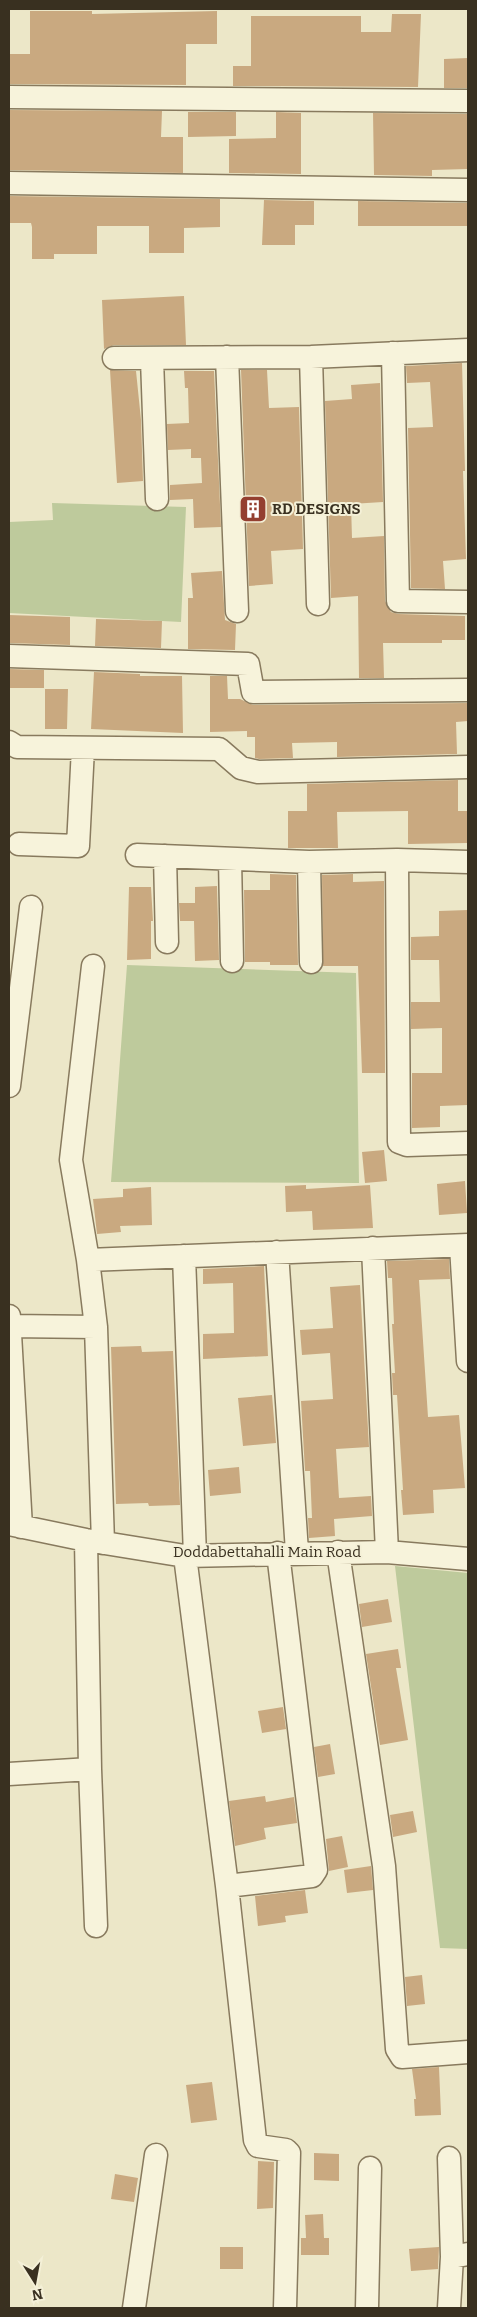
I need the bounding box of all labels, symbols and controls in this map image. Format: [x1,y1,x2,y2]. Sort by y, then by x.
building icon: RD DESIGNS [238,494,268,524]
place label: RD DESIGNS [272,500,361,518]
street label: Doddabettahalli Main Road [173,1543,361,1561]
north arrow [10,2257,60,2307]
text: N [30,2285,44,2304]

